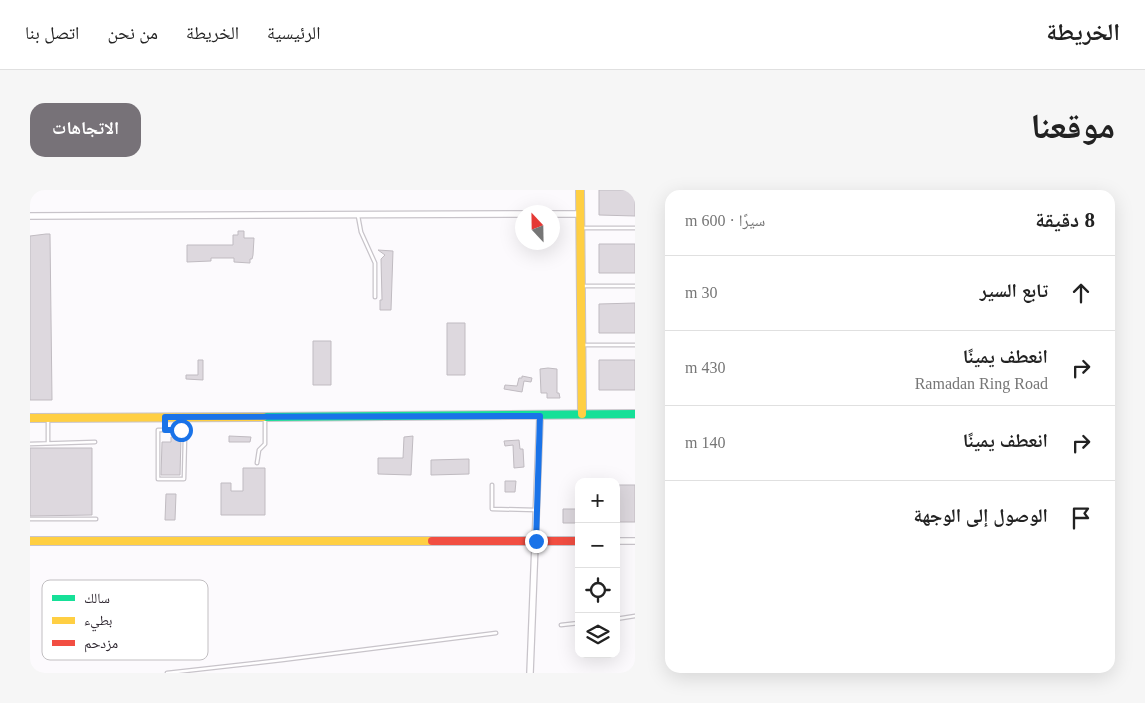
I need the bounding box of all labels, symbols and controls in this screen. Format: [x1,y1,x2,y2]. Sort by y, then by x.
text: الخريطة [1046,19,1120,45]
text: اتصل بنا [25,23,79,43]
text: من نحن [107,23,158,43]
text: الخريطة [186,23,239,43]
text: الرئيسية [267,23,320,43]
button: الاتجاهات [30,103,141,157]
text: موقعنا [1030,107,1115,146]
north arrow [515,205,560,250]
text: 8 دقيقة [1035,208,1095,232]
text: سيرًا · 600 m [685,212,765,229]
icon: ahead [1067,279,1095,307]
text: تابع السير [980,280,1048,301]
text: 30 m [685,284,717,301]
text: انعطف يمينًا [963,346,1048,367]
icon: right [1067,354,1095,382]
text: 430 m [685,359,725,376]
text: Ramadan Ring Road [915,375,1048,392]
route start [170,419,193,442]
icon: right [1067,429,1095,457]
text: انعطف يمينًا [963,430,1048,451]
text: 140 m [685,434,725,451]
map controls [575,478,620,658]
button: + [575,478,620,523]
icon: arrive [1067,504,1095,532]
text: الوصول إلى الوجهة [914,505,1048,526]
button: − [575,523,620,568]
route end [525,530,548,553]
button: locate [575,568,620,613]
legend [42,580,208,660]
text: سالك [84,591,110,606]
text: بطيء [84,613,113,632]
button: layers [575,613,620,658]
text: مزدحم [84,636,118,653]

